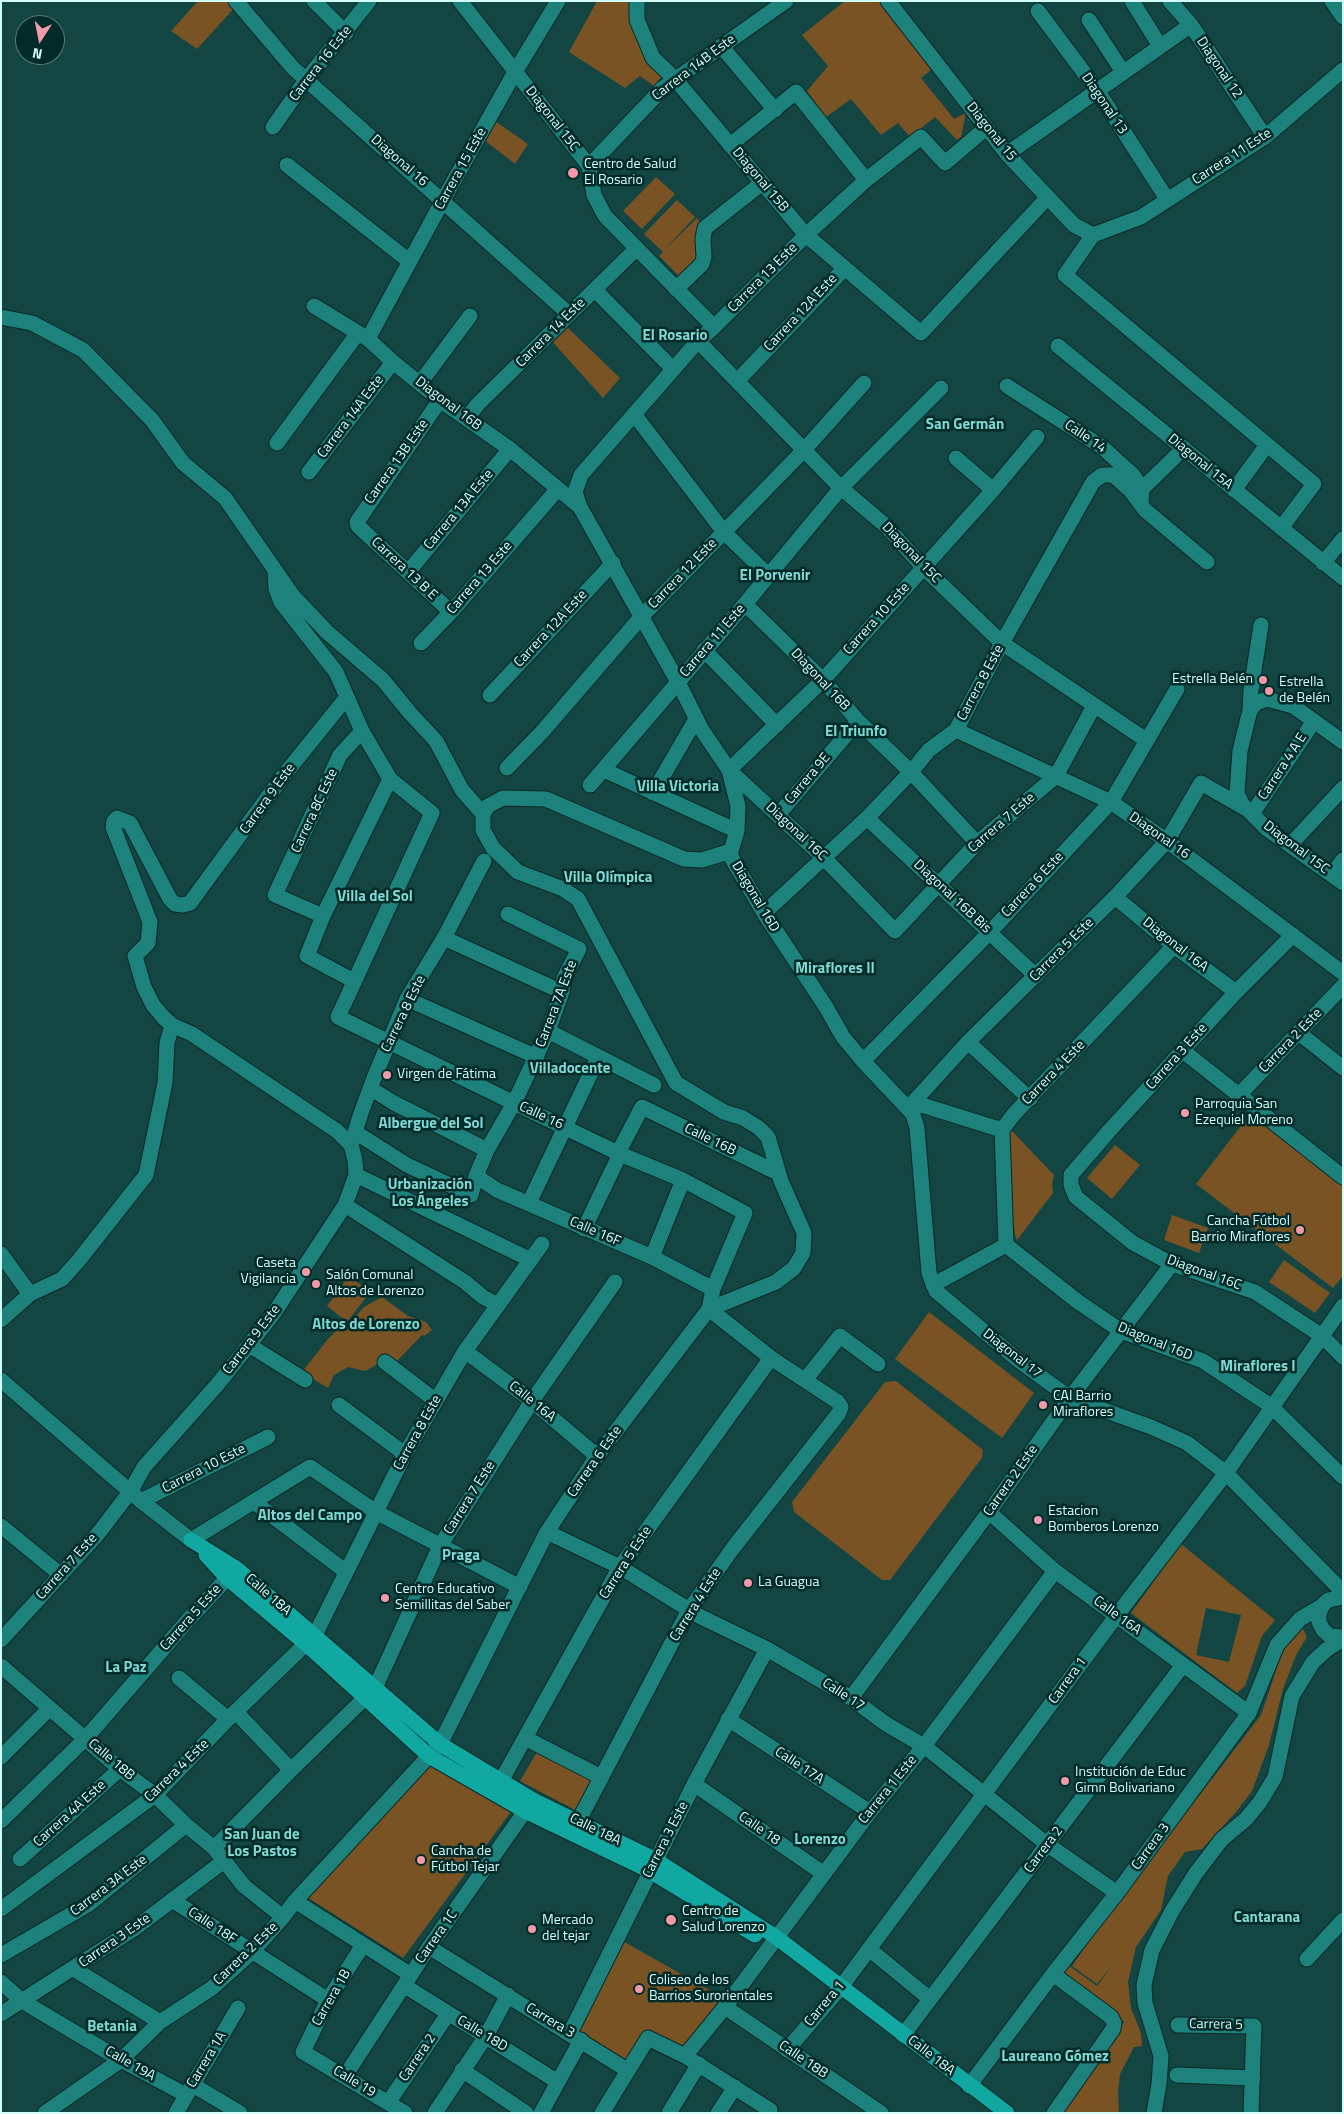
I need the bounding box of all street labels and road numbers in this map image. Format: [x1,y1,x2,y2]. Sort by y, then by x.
street label: Carrera 16 Este [286,23,356,105]
street label: Carrera 14B Este [649,31,739,105]
street label: Diagonal 12 [1192,34,1246,102]
street label: Diagonal 13 [1077,70,1131,138]
street label: Diagonal 15C [521,83,583,155]
street label: Diagonal 15 [962,99,1020,165]
street label: Carrera 15 Este [432,125,490,213]
street label: Carrera 11 Este [1189,125,1275,189]
street label: Diagonal 16 [367,132,431,190]
street label: Diagonal 15B [728,144,792,216]
street label: Carrera 13 Este [725,240,801,316]
street label: Carrera 12A Este [761,271,841,355]
street label: Carrera 14 Este [513,295,589,371]
street label: Carrera 14A Este [314,372,388,462]
street label: Diagonal 16B [411,374,485,434]
street label: Carrera 13B Este [361,416,433,508]
street label: Calle 14 [1061,417,1109,457]
street label: Diagonal 15A [1164,431,1236,493]
street label: Carrera 13A Este [421,466,497,554]
street label: Diagonal 15C [878,519,944,587]
street label: Carrera 13 B E [367,534,441,604]
street label: Carrera 12 Este [645,535,721,613]
street label: Carrera 13 Este [444,538,516,618]
street label: Carrera 10 Este [840,579,914,659]
street label: Carrera 12A Este [511,587,591,671]
street label: Carrera 11 Este [677,601,749,681]
street label: Carrera 8 Este [954,642,1008,724]
street label: Diagonal 16B [787,645,853,715]
street label: Carrera 4 A E [1255,730,1311,804]
street label: Carrera 9E [782,750,834,808]
street label: Carrera 9 Este [237,760,299,838]
street label: Carrera 8C Este [288,766,342,856]
street label: Carrera 7 Este [965,789,1039,857]
street label: Diagonal 16C [762,799,830,865]
street label: Diagonal 16 [1125,809,1193,863]
street label: Diagonal 15C [1260,818,1332,878]
street label: Carrera 6 Este [998,849,1068,921]
street label: Diagonal 16B Bis [910,857,994,937]
street label: Diagonal 16D [727,859,783,935]
street label: Diagonal 16A [1139,914,1211,976]
street label: Carrera 5 Este [1027,915,1097,985]
street label: Carrera 7A Este [533,958,581,1050]
street label: Carrera 8 Este [378,973,430,1055]
street label: Carrera 2 Este [1256,1005,1326,1077]
street label: Carrera 3 Este [1143,1020,1211,1094]
street label: Carrera 4 Este [1019,1037,1089,1109]
street label: Calle 16 [516,1098,566,1134]
street label: Calle 16B [681,1120,739,1160]
street label: Calle 16F [567,1214,623,1250]
street label: Diagonal 16C [1165,1252,1243,1294]
street label: Carrera 9 Este [220,1302,284,1378]
street label: Diagonal 16D [1115,1319,1195,1365]
street label: Diagonal 17 [979,1326,1045,1382]
street label: Calle 16A [505,1378,559,1426]
street label: Carrera 8 Este [390,1392,446,1474]
street label: Carrera 6 Este [564,1423,626,1501]
street label: Carrera 10 Este [160,1441,248,1497]
street label: Carrera 2 Este [980,1442,1042,1520]
street label: Carrera 7 Este [441,1458,499,1538]
street label: Carrera 5 Este [596,1523,656,1603]
street label: Carrera 7 Este [33,1530,101,1604]
street label: Carrera 4 Este [667,1565,725,1645]
street label: Calle 18A [242,1571,294,1619]
street label: Carrera 5 Este [157,1581,225,1655]
street label: Calle 16A [1090,1593,1144,1639]
street label: Carrera 1 [1045,1654,1091,1708]
street label: Calle 17 [819,1675,867,1715]
street label: Calle 18B [84,1736,138,1784]
street label: Carrera 4 Este [141,1736,213,1806]
street label: Calle 17A [771,1744,827,1788]
street label: Carrera 1 Este [855,1752,921,1828]
street label: Carrera 4A Este [30,1777,110,1851]
street label: Carrera 3 Este [640,1799,692,1881]
street label: Calle 18 [735,1809,783,1849]
street label: Calle 18A [566,1810,624,1850]
street label: Carrera 3 [1128,1820,1174,1874]
street label: Carrera 2 [1021,1823,1067,1877]
street label: Carrera 3A Este [67,1852,151,1920]
street label: Calle 18F [185,1904,239,1948]
street label: Carrera 1C [412,1907,462,1967]
street label: Carrera 3 Este [76,1910,154,1972]
street label: Carrera 2 Este [210,1919,282,1989]
street label: Carrera 1B [309,1967,355,2029]
street label: Carrera 1 [801,1978,849,2030]
street label: Carrera 3 [523,2000,577,2042]
street label: Calle 18D [454,2012,510,2056]
street label: Carrera 5 [1189,2016,1243,2034]
street label: Carrera 1A [184,2029,230,2091]
street label: Carrera 2 [396,2031,440,2085]
street label: Calle 18A [904,2032,958,2080]
street label: Calle 18B [775,2038,831,2082]
street label: Calle 19A [102,2043,158,2085]
street label: Calle 19 [330,2063,378,2101]

